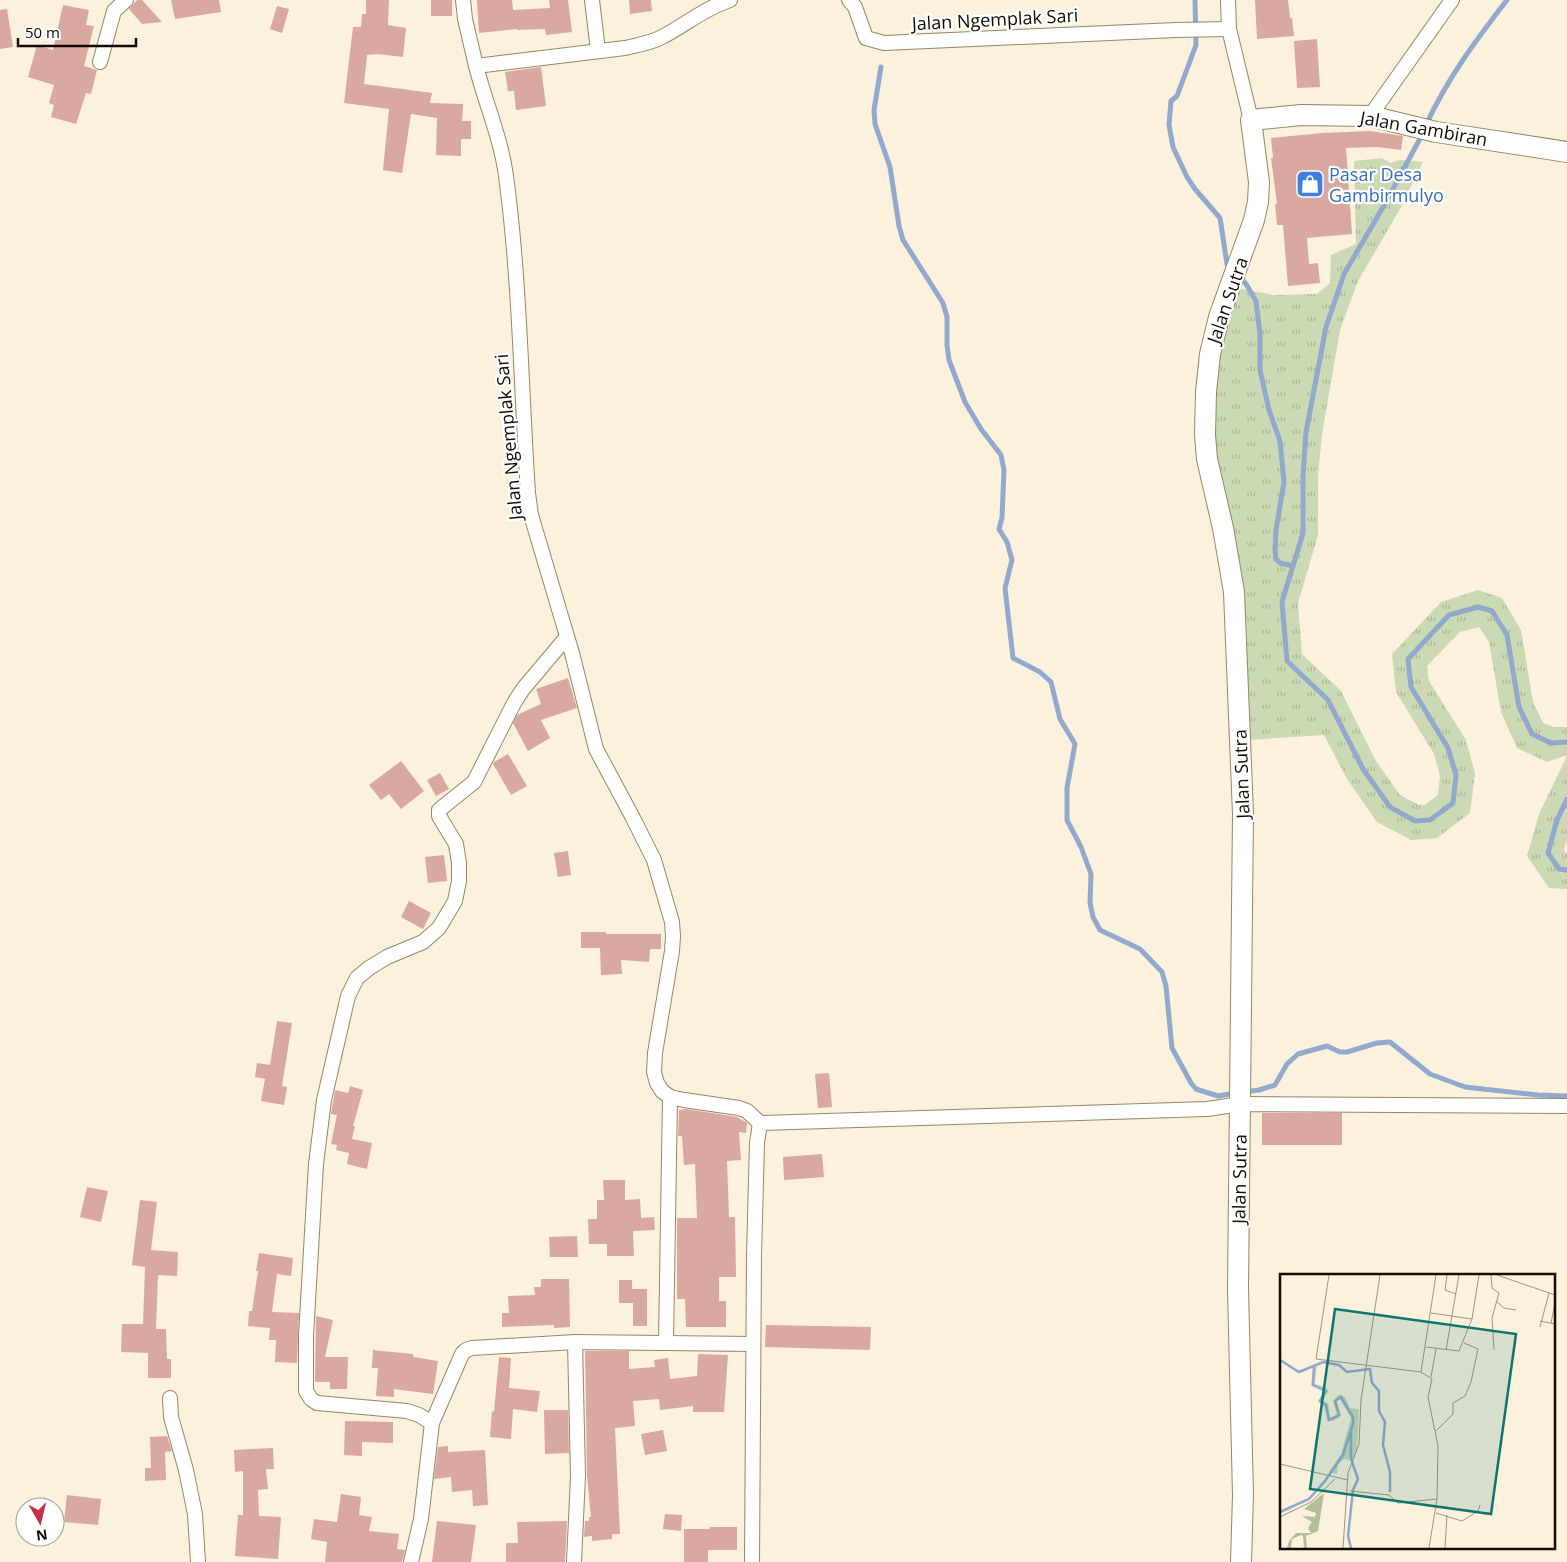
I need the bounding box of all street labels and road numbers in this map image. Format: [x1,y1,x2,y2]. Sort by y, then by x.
street label: Jalan Ngemplak Sari [909,3,1079,35]
street label: Jalan Gambiran [1357,105,1490,151]
street label: Jalan Sutra [1200,254,1253,348]
street label: Jalan Ngemplak Sari [489,353,527,523]
street label: Jalan Sutra [1227,729,1255,821]
street label: Jalan Sutra [1226,1134,1252,1226]

